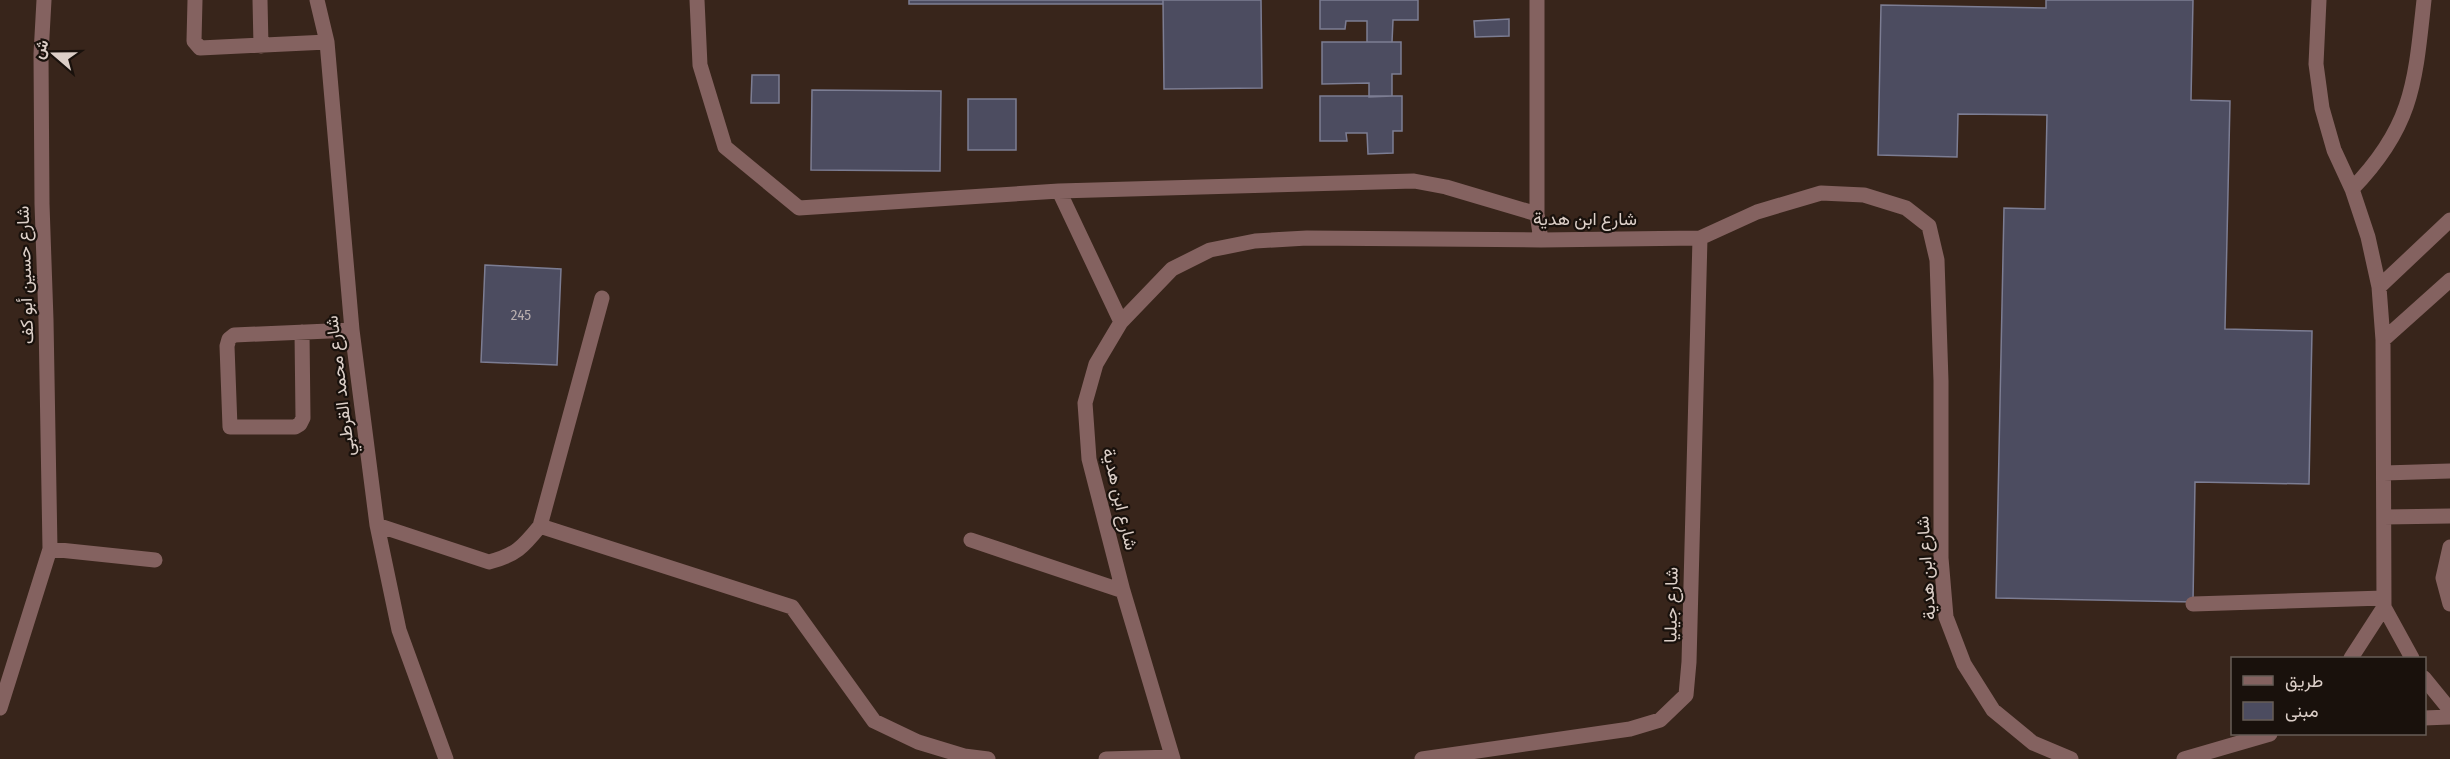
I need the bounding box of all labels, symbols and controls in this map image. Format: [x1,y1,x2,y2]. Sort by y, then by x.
north arrow [24,24,84,84]
text: ش [28,37,53,61]
street label: شارع حسين أبو كف [12,205,39,345]
street label: شارع ابن هدية [1533,208,1637,231]
house number: 245 [511,306,531,324]
street label: شارع محمد القرطبي [320,314,364,458]
street label: شارع ابن هدية [1097,446,1142,552]
street label: شارع ابن هدية [1911,515,1942,621]
street label: شارع جيليا [1659,567,1684,643]
legend [2231,657,2426,735]
text: طريق [2285,670,2323,692]
text: مبنى [2285,700,2319,722]

